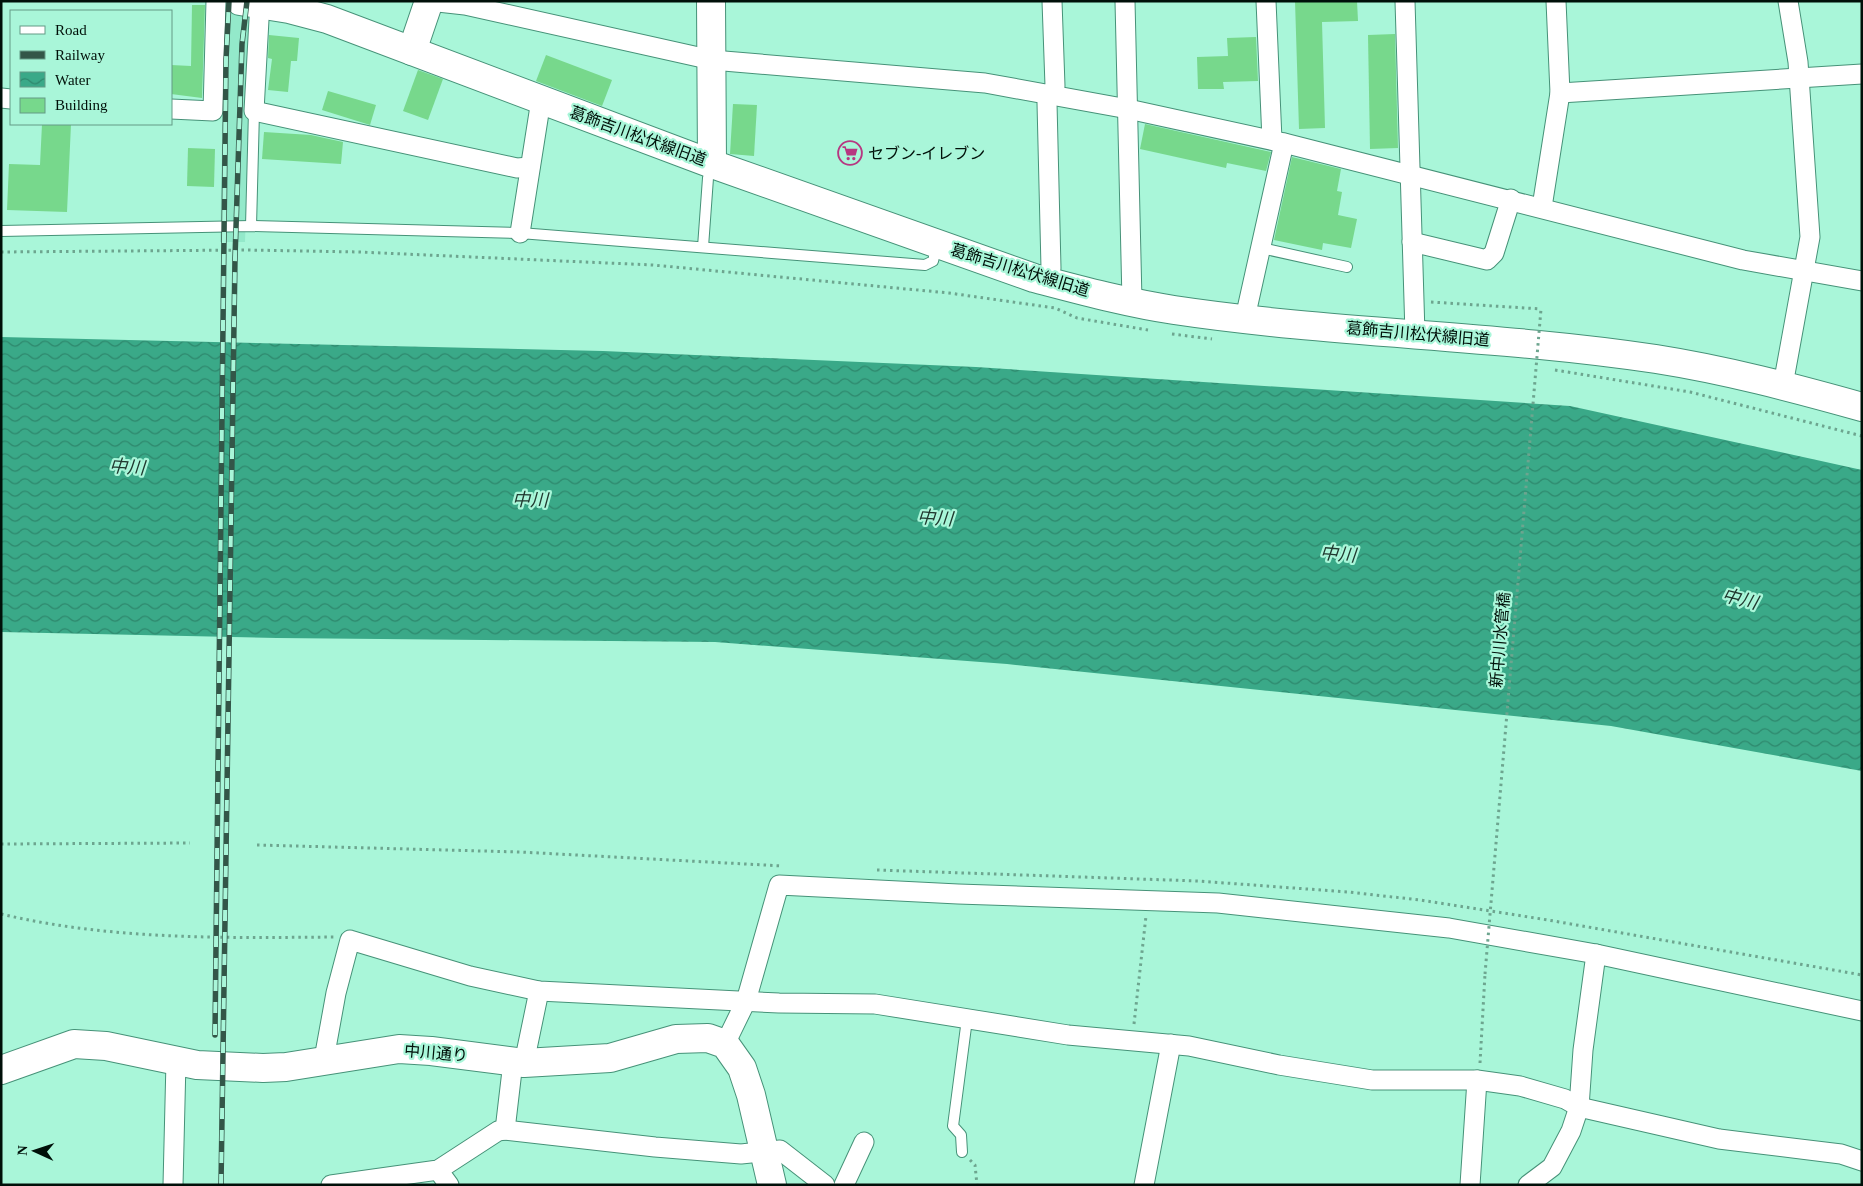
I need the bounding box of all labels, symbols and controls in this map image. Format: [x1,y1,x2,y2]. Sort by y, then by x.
legend [10,10,172,125]
text: Road [55,22,87,38]
text: Railway [55,47,105,63]
text: Water [55,72,90,88]
text: Building [55,97,108,113]
street label: 葛飾吉川松伏線旧道 [567,103,709,169]
supermarket icon: セブン-イレブン [837,140,863,166]
place label: セブン-イレブン [868,145,985,162]
street label: 葛飾吉川松伏線旧道 [949,241,1091,299]
street label: 葛飾吉川松伏線旧道 [1346,319,1490,349]
water label: 中川 [108,456,148,478]
water label: 中川 [512,490,550,510]
water label: 中川 [916,507,956,529]
water label: 中川 [1319,542,1359,566]
water label: 中川 [1720,585,1762,614]
street label: 新中川水管橋 [1487,591,1513,689]
street label: 中川通り [403,1042,469,1064]
north arrow [10,1126,60,1176]
text: N [15,1145,30,1156]

